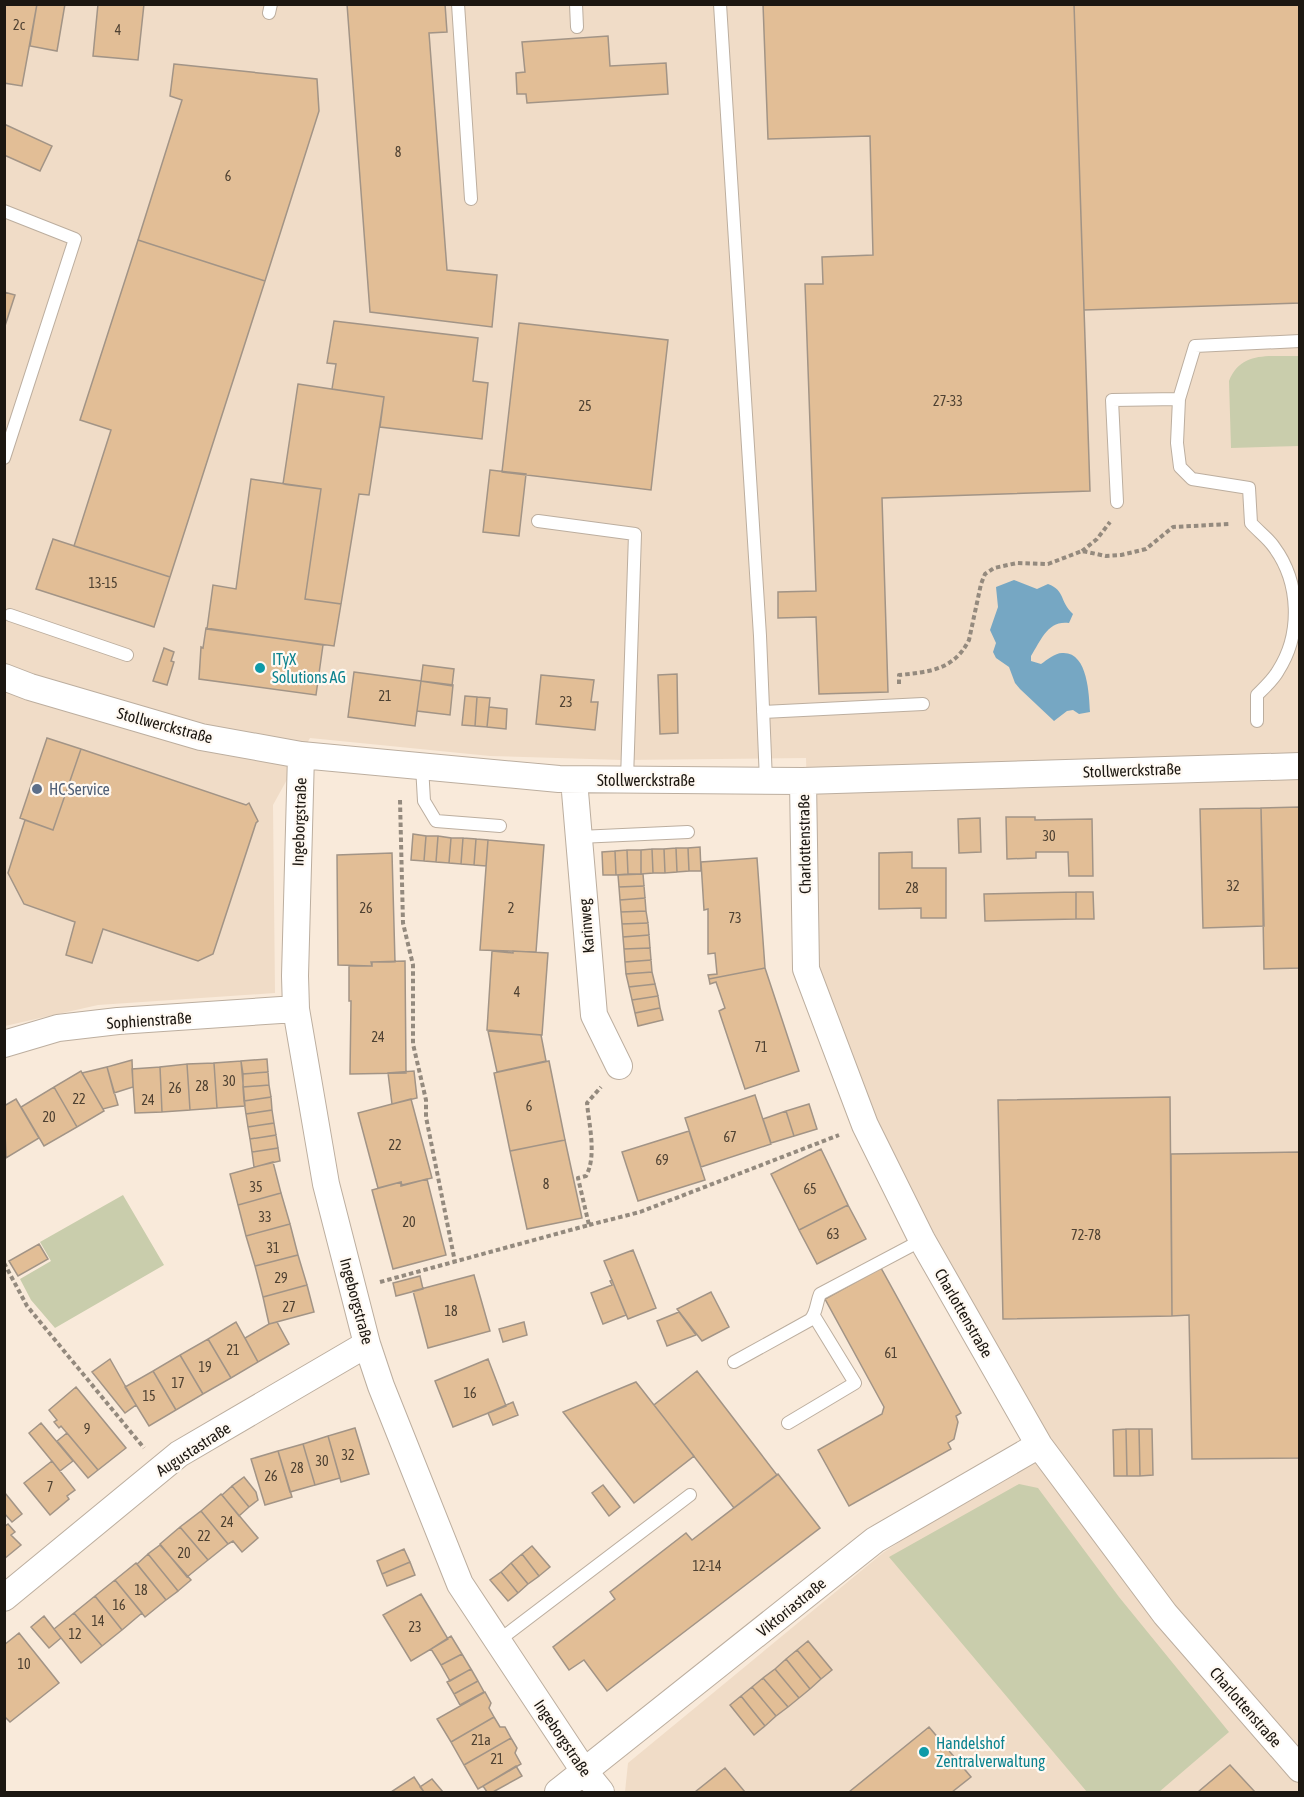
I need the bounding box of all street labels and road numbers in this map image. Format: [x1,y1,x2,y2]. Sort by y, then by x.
street label: Stollwerckstraße [115,704,215,746]
street label: Stollwerckstraße [1083,759,1181,781]
street label: Stollwerckstraße [597,771,695,789]
street label: Ingeborgstraße [288,777,311,867]
street label: Charlottenstraße [794,794,814,894]
street label: Karinweg [575,898,598,954]
street label: Sophienstraße [106,1008,192,1033]
street label: Ingeborgstraße [336,1256,377,1346]
street label: Charlottenstraße [931,1265,997,1361]
street label: Augustastraße [153,1418,234,1480]
street label: Viktoriastraße [753,1574,829,1640]
street label: Charlottenstraße [1207,1663,1285,1751]
street label: Ingeborgstraße [530,1696,595,1780]

